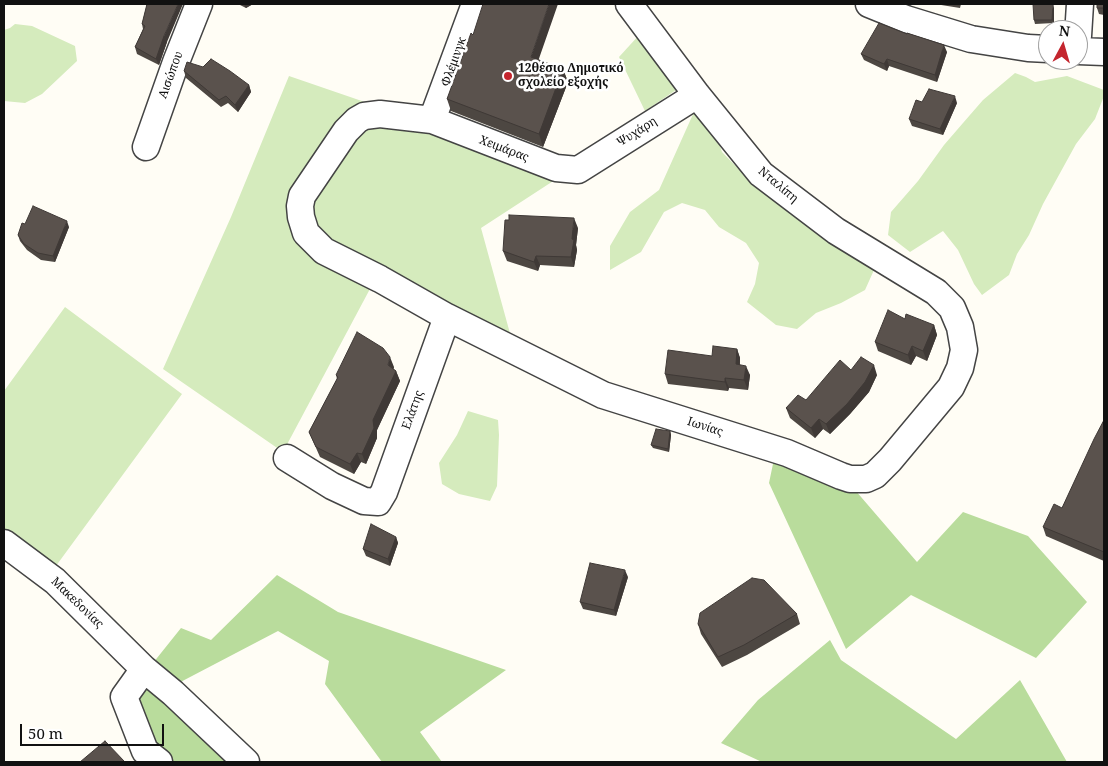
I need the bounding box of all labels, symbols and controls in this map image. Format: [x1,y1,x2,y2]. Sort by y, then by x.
north arrow [1038,20,1088,70]
text: N [1058,21,1071,41]
street label: Φλέμινγκ [438,35,470,89]
street label: Αισώπου [156,49,186,101]
place label: 12θέσιο Δημοτικό σχολείο εξοχής [518,62,624,90]
marker: 12θέσιο Δημοτικό σχολείο εξοχής [502,70,514,82]
street label: Ψυχάρη [614,114,660,150]
street label: Χειμάρας [477,133,531,165]
street label: Νταλίπη [755,164,801,206]
street label: Ελάτης [399,388,427,432]
street label: Ιωνίας [685,414,725,440]
street label: Μακεδονίας [48,574,106,632]
scale bar [22,714,166,746]
text: 50 m [28,723,63,743]

